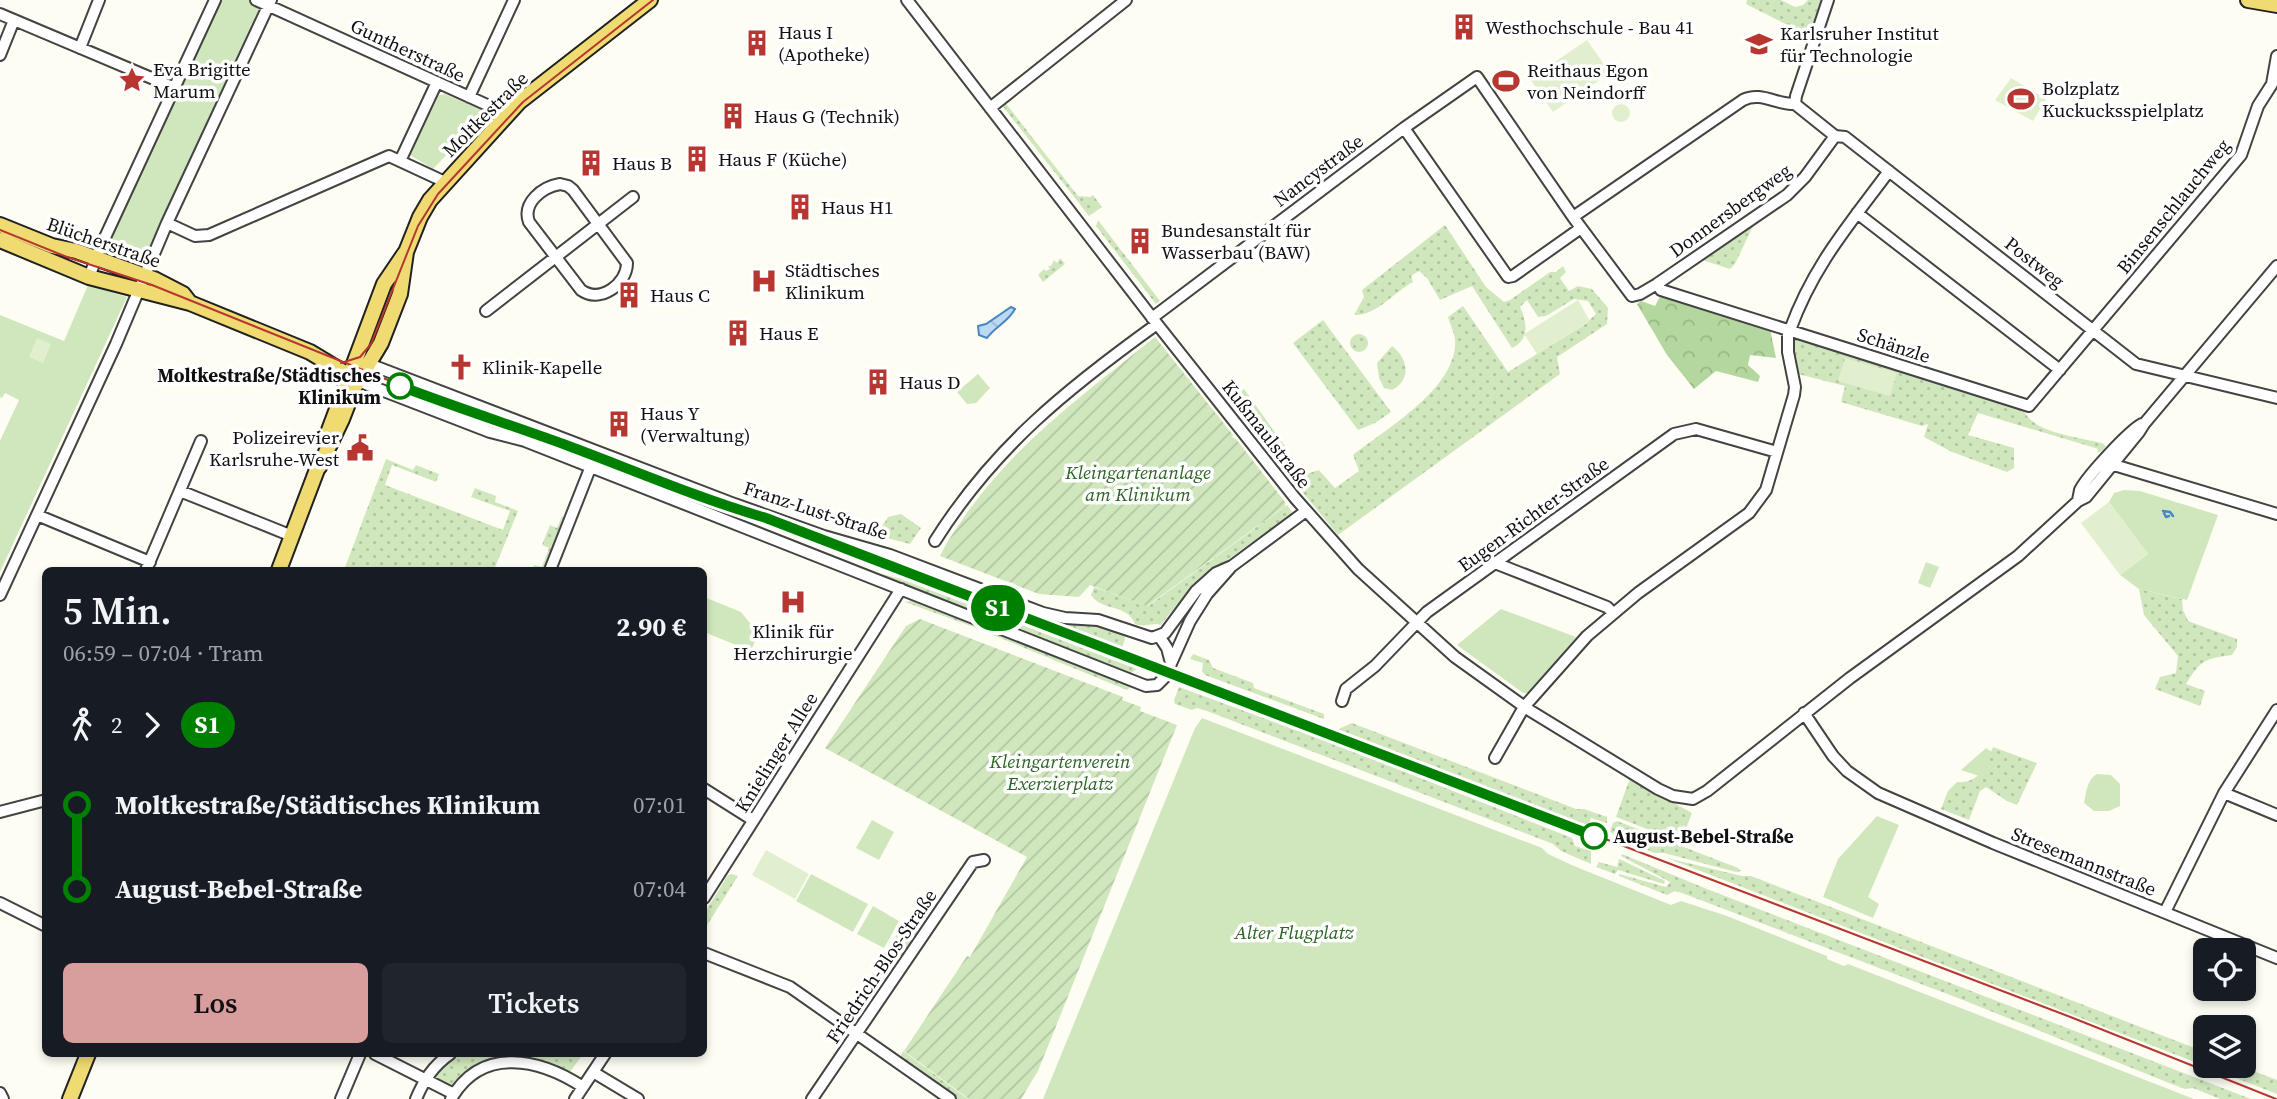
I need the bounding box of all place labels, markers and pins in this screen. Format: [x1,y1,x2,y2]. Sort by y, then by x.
building icon: Westhochschule - Bau 41 [1449,12,1479,42]
place label: Westhochschule - Bau 41 [1485,14,1694,40]
place label: Haus I (Apotheke) [778,19,870,67]
place label: Karlsruher Institut für Technologie [1780,20,1939,68]
building icon: Haus I (Apotheke) [742,28,772,58]
school or university icon: Karlsruher Institut für Technologie [1744,29,1774,59]
place label: Eva Brigitte Marum [153,56,251,104]
place label: Reithaus Egon von Neindorff [1527,57,1648,105]
place icon: Eva Brigitte Marum [117,65,147,95]
sports icon: Reithaus Egon von Neindorff [1491,66,1521,96]
place label: Bolzplatz Kuckucksspielplatz [2042,75,2204,123]
sports icon: Bolzplatz Kuckucksspielplatz [2006,84,2036,114]
building icon: Haus G (Technik) [718,101,748,131]
place label: Haus G (Technik) [754,103,900,129]
building icon: Haus F (Küche) [682,144,712,174]
place label: Haus F (Küche) [718,146,847,172]
building icon: Haus B [576,148,606,178]
place label: Haus B [612,150,672,176]
building icon: Haus H1 [785,192,815,222]
place label: Haus H1 [821,194,894,220]
place label: Bundesanstalt für Wasserbau (BAW) [1161,217,1311,265]
building icon: Bundesanstalt für Wasserbau (BAW) [1125,226,1155,256]
place label: Städtisches Klinikum [785,257,880,305]
hospital icon: Städtisches Klinikum [749,266,779,296]
building icon: Haus C [614,280,644,310]
place label: Haus C [650,282,710,308]
building icon: Haus E [723,318,753,348]
place label: Haus E [759,320,818,346]
church icon: Klinik-Kapelle [446,352,476,382]
place label: Klinik-Kapelle [482,354,602,380]
place label: Moltkestraße/Städtisches Klinikum [157,362,381,410]
building icon: Haus D [863,367,893,397]
place label: Haus D [899,369,961,395]
marker: Moltkestraße/Städtisches Klinikum [387,373,413,399]
place label: Haus Y (Verwaltung) [640,400,750,448]
building icon: Haus Y (Verwaltung) [604,409,634,439]
place label: Polizeirevier Karlsruhe-West [209,424,340,472]
public building icon: Polizeirevier Karlsruhe-West [345,433,375,463]
hospital icon: Klinik für Herzchirurgie [778,587,808,617]
place label: Klinik für Herzchirurgie [733,618,853,666]
marker: August-Bebel-Straße [1581,823,1607,849]
place label: August-Bebel-Straße [1613,823,1794,849]

